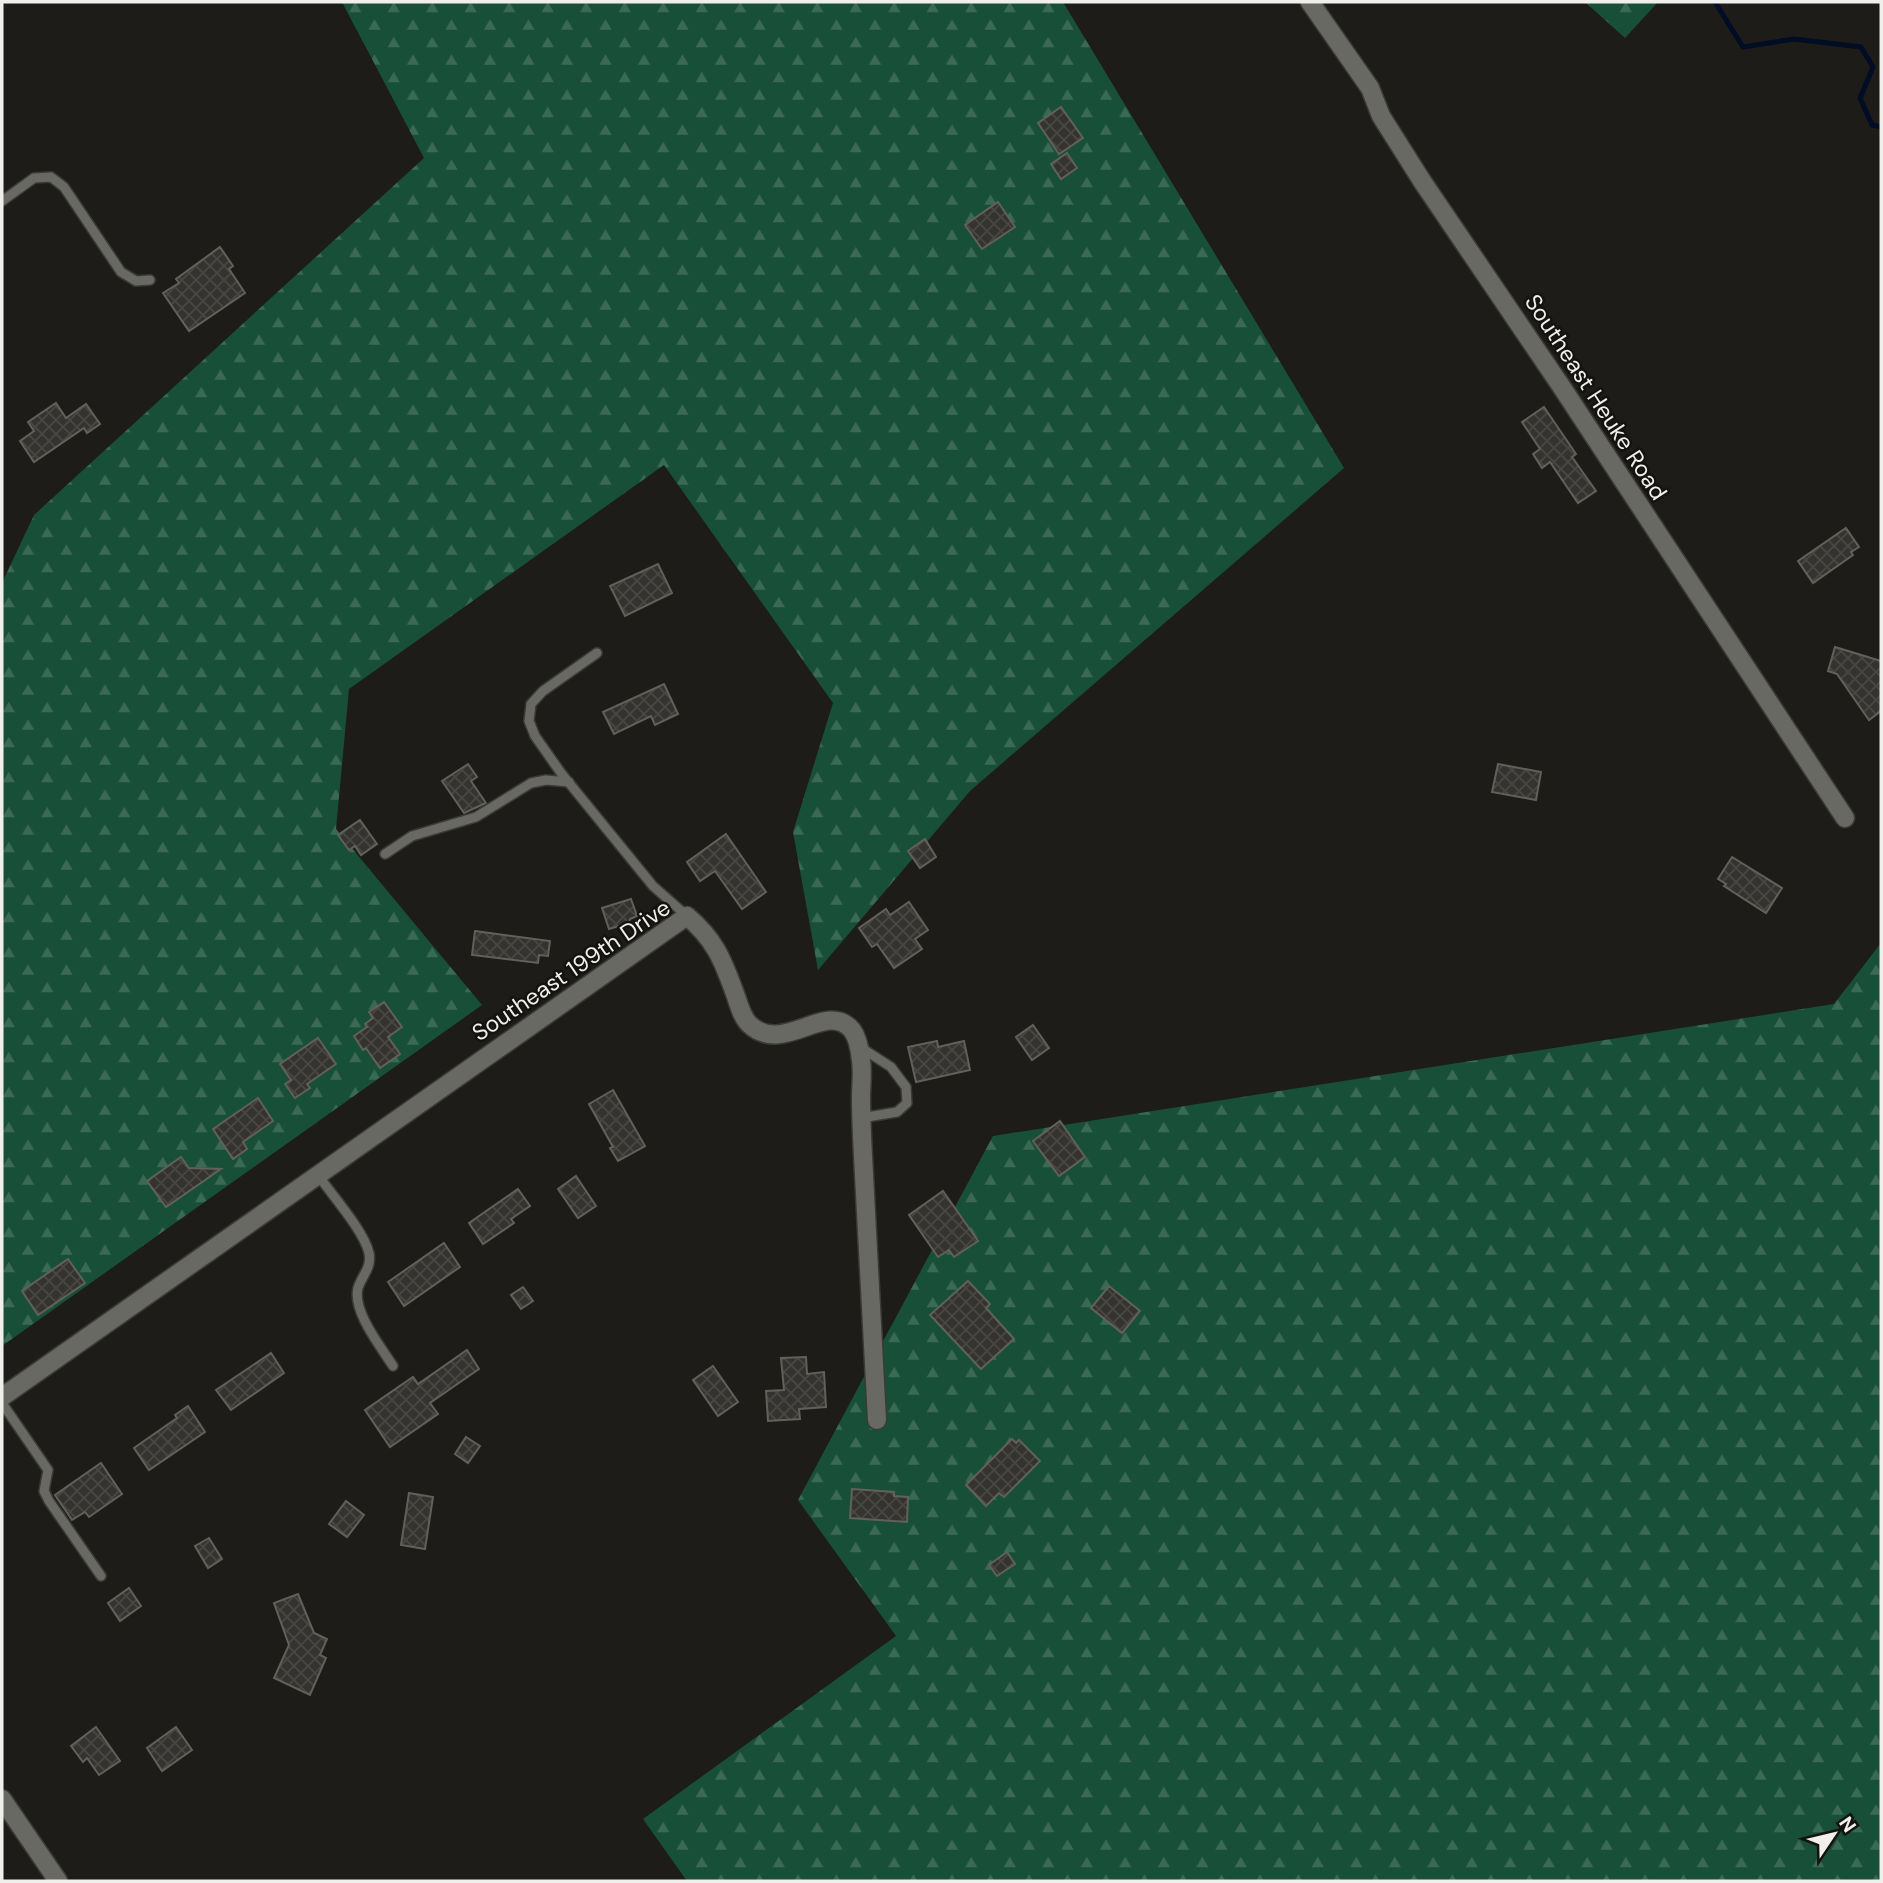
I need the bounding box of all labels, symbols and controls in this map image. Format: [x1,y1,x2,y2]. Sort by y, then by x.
street label: Southeast Heuke Road [1518,288,1674,506]
street label: Southeast 199th Drive [466,892,676,1048]
north arrow [1799,1799,1869,1869]
text: N [1833,1812,1862,1837]

